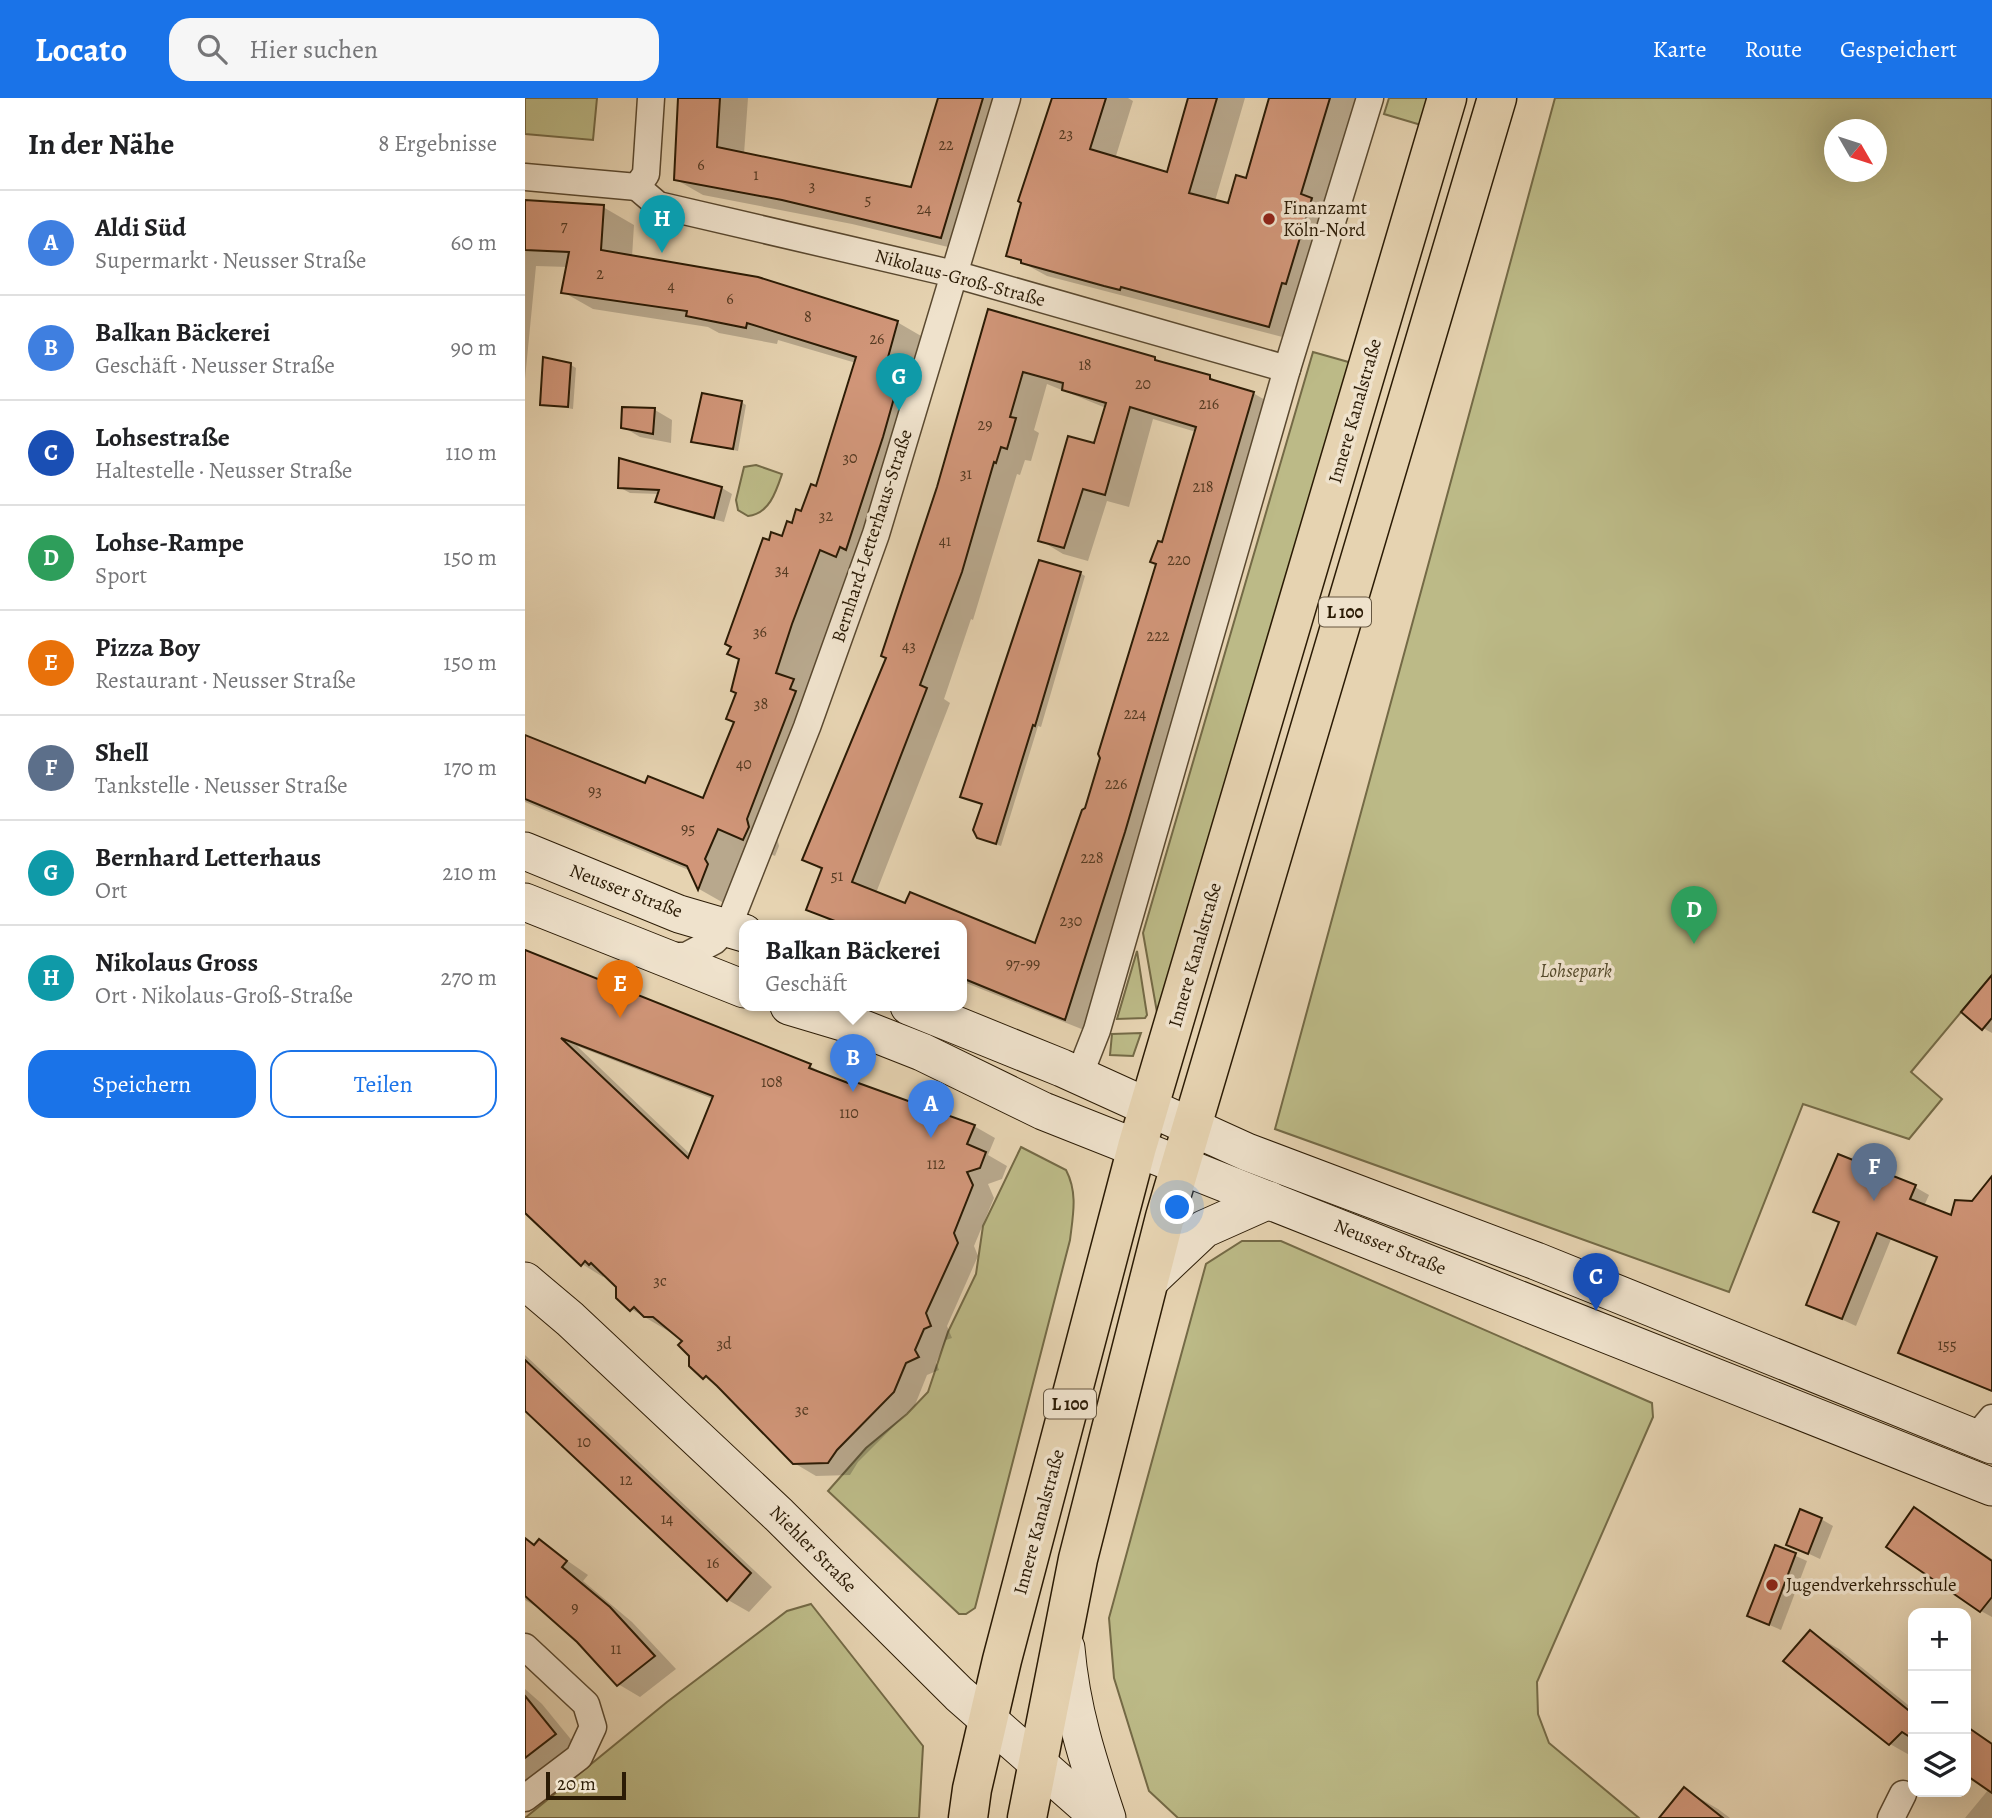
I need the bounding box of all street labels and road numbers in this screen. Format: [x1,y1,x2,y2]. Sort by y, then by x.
street label: Nikolaus-Groß-Straße [872,243,1048,313]
street label: Innere Kanalstraße [1322,336,1388,486]
street label: Bernhard-Letterhaus-Straße [825,426,919,646]
road number: L 100 [1319,598,1371,626]
street label: Neusser Straße [566,858,686,924]
street label: Innere Kanalstraße [1162,880,1228,1030]
street label: Neusser Straße [1330,1213,1450,1281]
road number: L 100 [1044,1390,1096,1419]
street label: Innere Kanalstraße [1007,1446,1071,1598]
street label: Niehler Straße [764,1500,862,1598]

